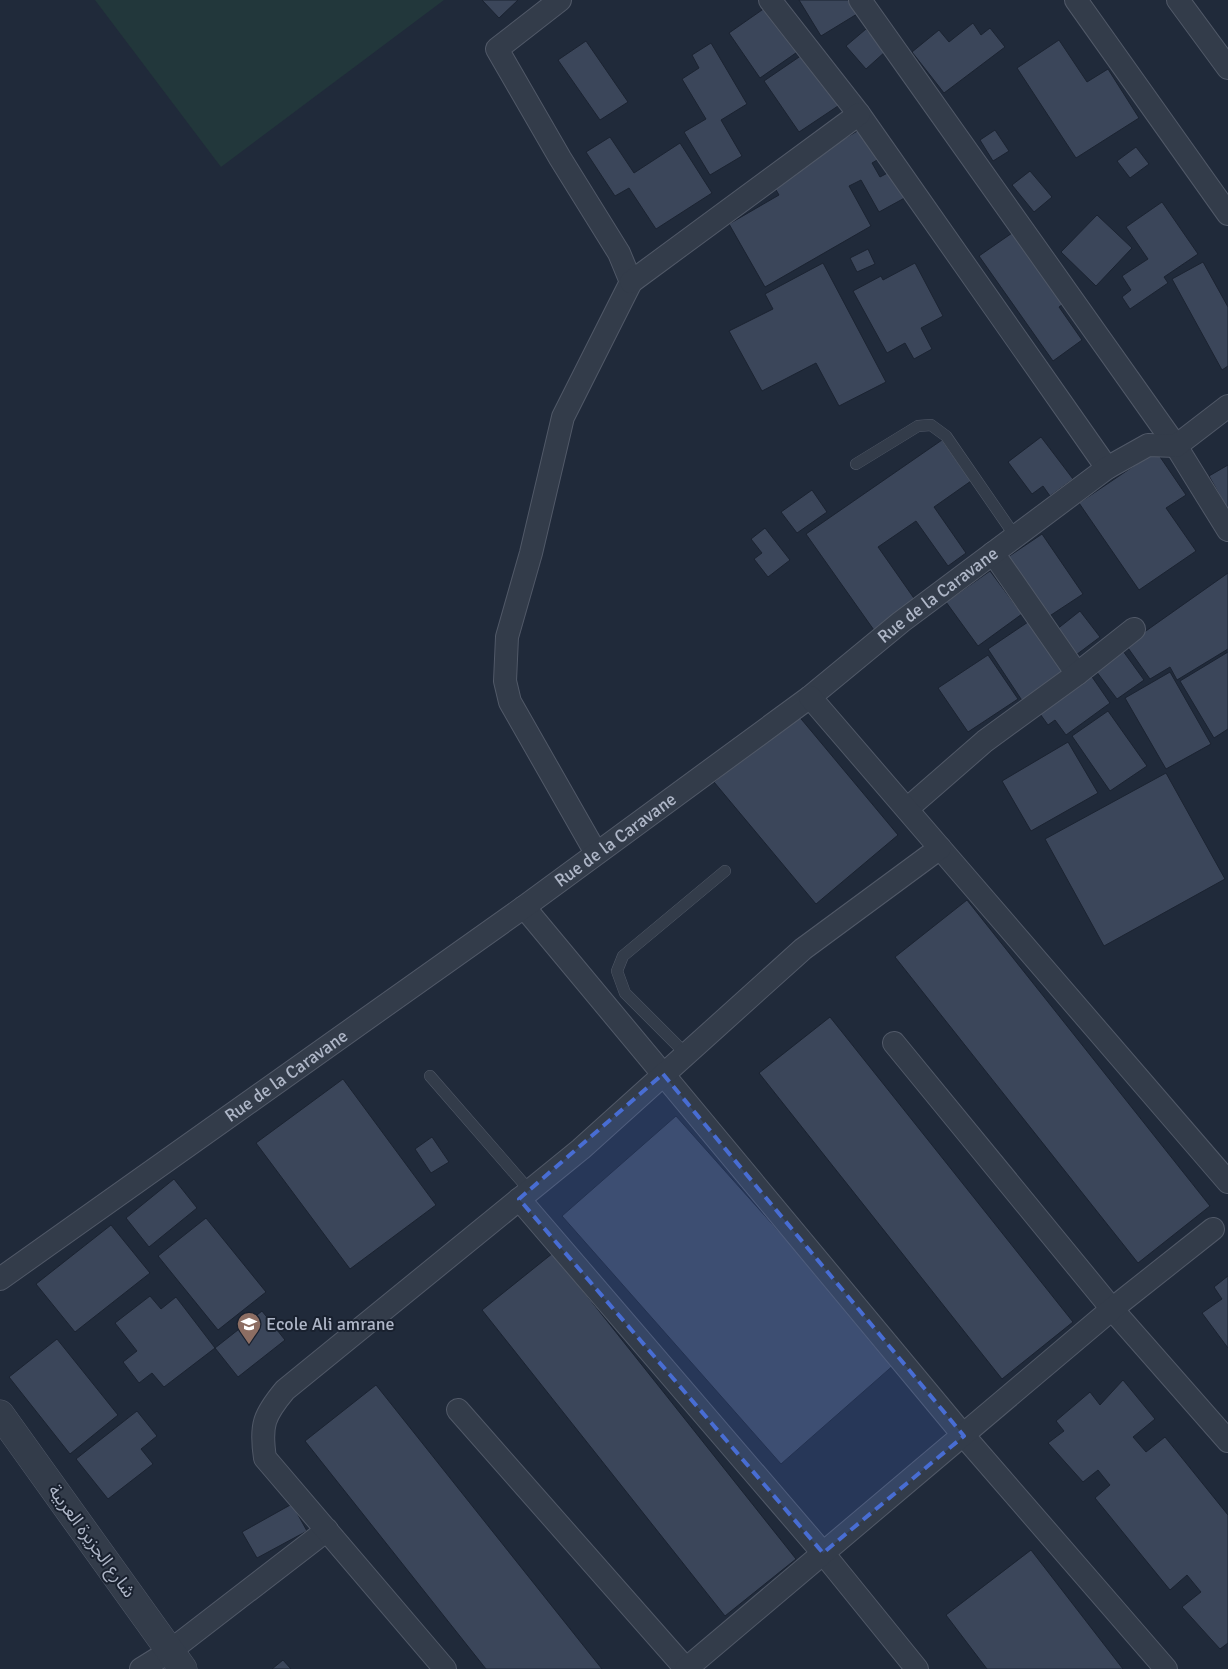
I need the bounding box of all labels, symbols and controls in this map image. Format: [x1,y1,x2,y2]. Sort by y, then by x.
street label: Rue de la Caravane [873,542,1002,648]
street label: Rue de la Caravane [550,788,681,892]
street label: Rue de la Caravane [220,1025,352,1127]
school or university icon: Ecole Ali amrane [236,1311,262,1345]
place label: Ecole Ali amrane [266,1313,395,1335]
street label: شارع الجزيرة العربية [41,1480,140,1604]

